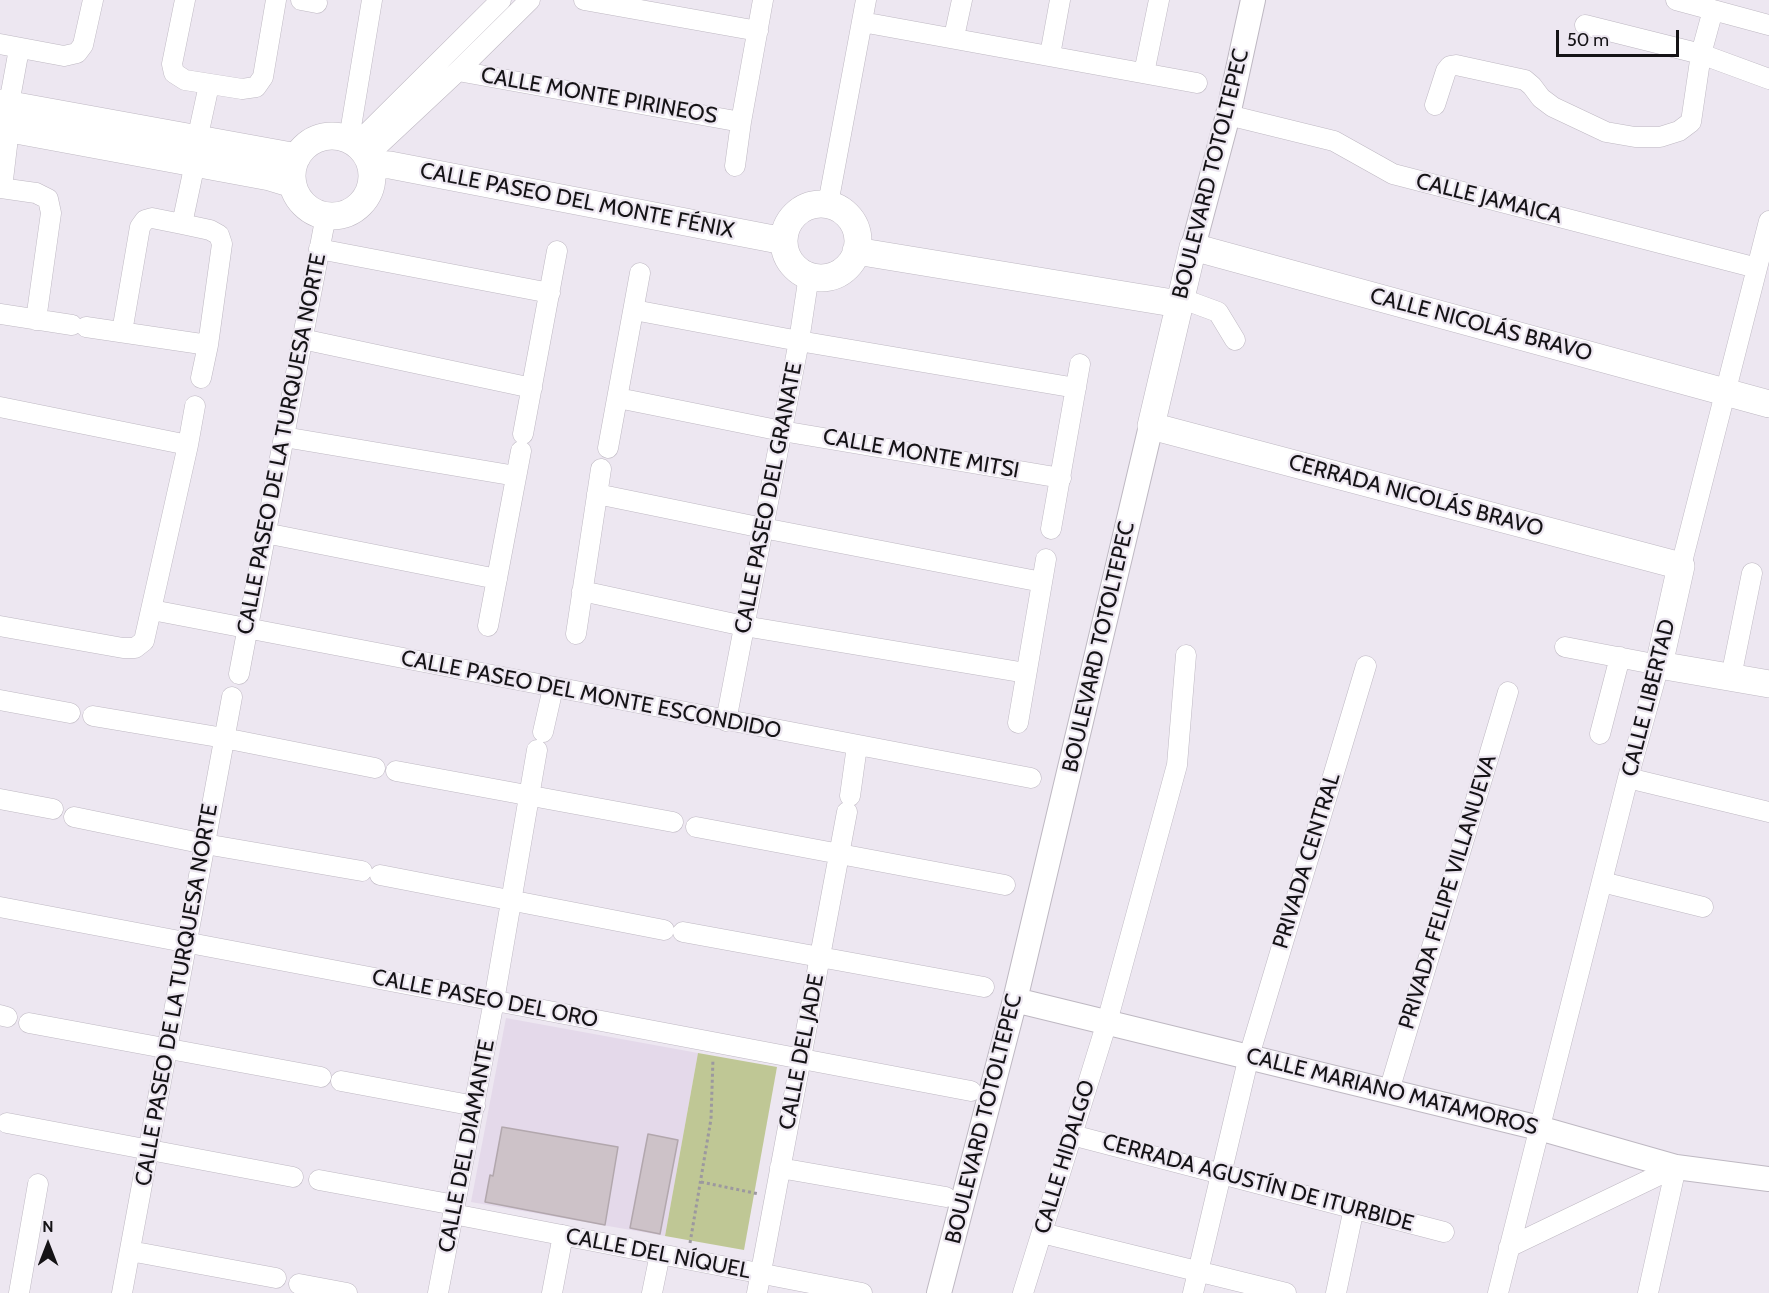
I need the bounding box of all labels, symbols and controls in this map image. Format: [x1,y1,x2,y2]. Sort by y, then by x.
scale bar [1559,18,1682,56]
text: 50 m [1567,29,1609,51]
street label: BOULEVARD TOTOLTEPEC [1167,46,1255,302]
street label: CALLE MONTE PIRINEOS [479,62,719,130]
street label: CALLE PASEO DEL MONTE FÉNIX [418,158,736,244]
street label: CALLE JAMAICA [1413,168,1565,230]
street label: CALLE PASEO DE LA TURQUESA NORTE [232,251,332,637]
street label: CALLE NICOLÁS BRAVO [1367,283,1595,367]
street label: CALLE PASEO DEL GRANATE [730,360,808,636]
street label: CALLE MONTE MITSI [821,424,1021,484]
street label: CERRADA NICOLÁS BRAVO [1286,449,1546,543]
street label: BOULEVARD TOTOLTEPEC [1057,519,1141,775]
street label: CALLE LIBERTAD [1617,617,1681,779]
street label: CALLE PASEO DEL MONTE ESCONDIDO [399,645,783,745]
street label: PRIVADA FELIPE VILLANUEVA [1394,752,1502,1032]
street label: PRIVADA CENTRAL [1268,770,1346,952]
street label: CALLE PASEO DE LA TURQUESA NORTE [130,802,224,1188]
street label: CALLE PASEO DEL ORO [370,964,600,1034]
street label: CALLE DEL JADE [774,972,830,1132]
street label: BOULEVARD TOTOLTEPEC [940,991,1028,1247]
street label: CALLE DEL DIAMANTE [433,1037,501,1255]
street label: CALLE MARIANO MATAMOROS [1243,1043,1541,1141]
street label: CALLE HIDALGO [1029,1077,1101,1237]
street label: CERRADA AGUSTÍN DE ITURBIDE [1099,1129,1417,1237]
north arrow [18,1215,78,1275]
text: N [42,1217,54,1236]
street label: CALLE DEL NÍQUEL [563,1223,753,1285]

